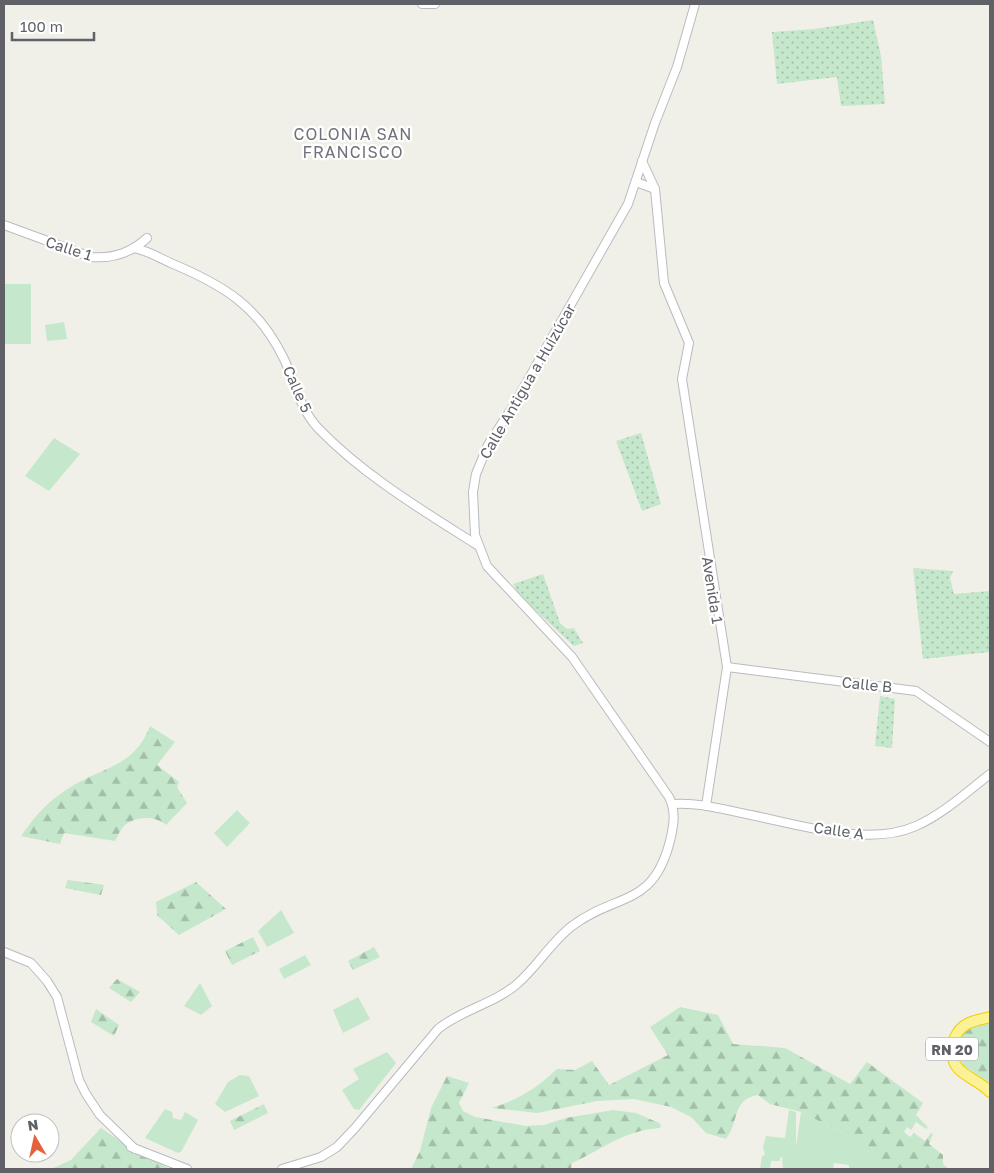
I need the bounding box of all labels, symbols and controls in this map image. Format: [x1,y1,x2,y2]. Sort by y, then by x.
scale bar [12,10,95,42]
text: 100 m [20,17,63,35]
district label: COLONIA SAN FRANCISCO [294,124,412,162]
street label: Calle 1 [43,232,95,264]
street label: Calle Antigua a Huizúcar [475,300,579,462]
street label: Calle 5 [280,363,316,415]
street label: Avenida 1 [699,555,727,625]
street label: Calle B [841,672,893,696]
street label: Calle A [813,818,865,842]
road number: RN 20 [926,1038,978,1060]
north arrow [10,1113,60,1163]
text: N [26,1115,39,1134]

